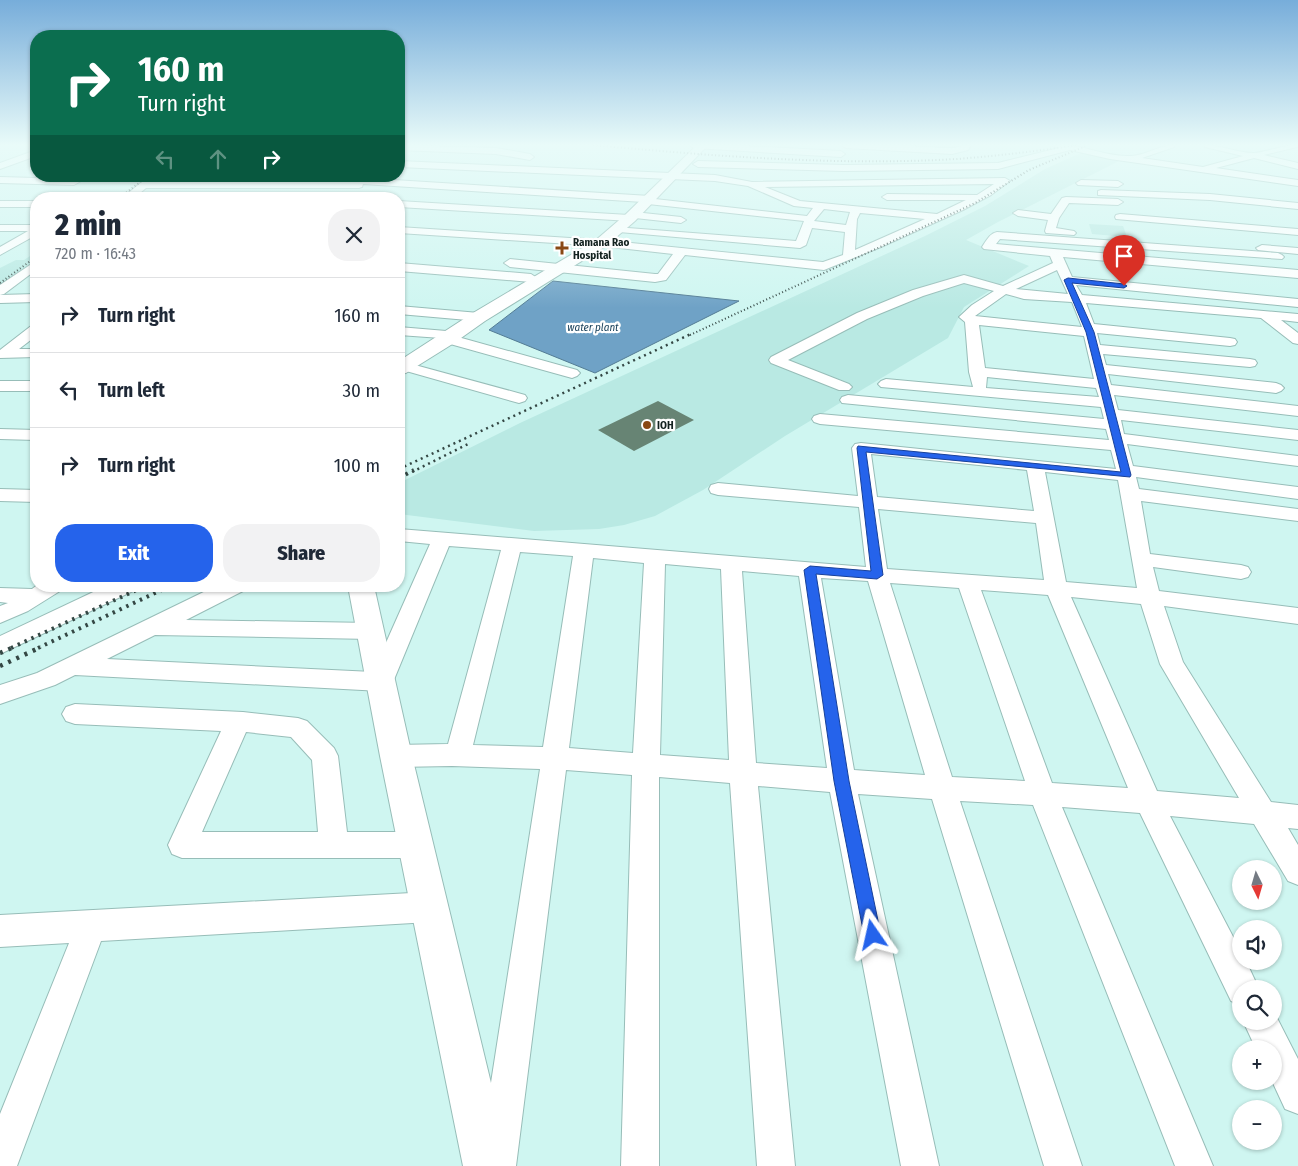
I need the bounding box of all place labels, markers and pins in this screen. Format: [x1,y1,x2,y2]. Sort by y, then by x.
pin [1103,235,1145,286]
place label: Ramana Rao Hospital [573,236,629,262]
marker: Ramana Rao Hospital [555,241,569,255]
marker: IOH [641,419,653,431]
place label: IOH [657,419,674,432]

